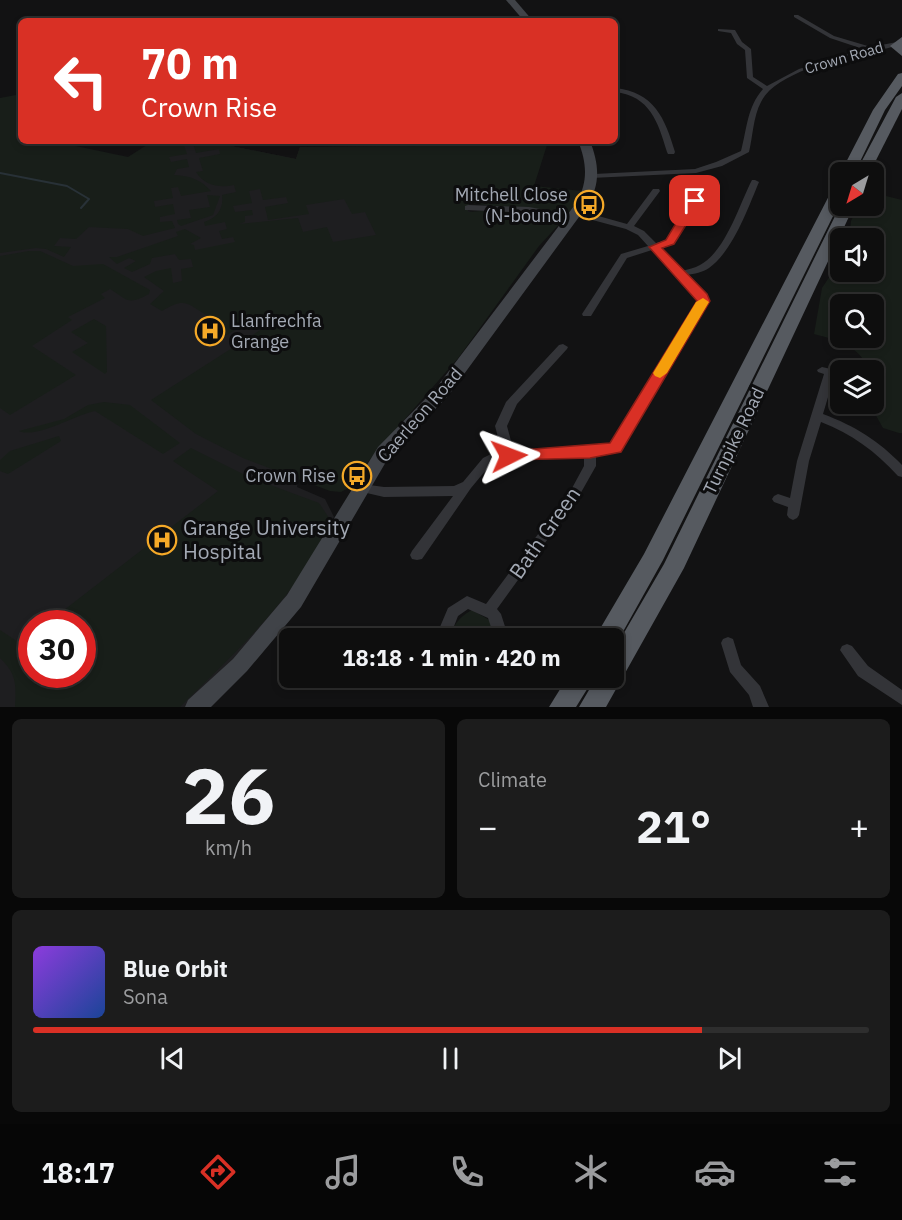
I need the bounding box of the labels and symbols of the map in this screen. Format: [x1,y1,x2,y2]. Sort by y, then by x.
street label: Crown Road [802,37,885,78]
north arrow [830,162,884,216]
pin [669,175,720,226]
place label: Mitchell Close (N-bound) [455,183,568,227]
bus stop icon: Mitchell Close (N-bound) [573,189,605,221]
place label: Llanfrechfa Grange [231,309,322,353]
hospital icon: Llanfrechfa Grange [194,315,226,347]
street label: Caerleon Road [372,363,467,467]
street label: Turnpike Road [698,384,769,498]
position arrow [477,424,541,488]
bus stop icon: Crown Rise [341,460,373,492]
place label: Crown Rise [245,464,336,487]
street label: Bath Green [502,481,586,584]
place label: Grange University Hospital [183,513,350,565]
hospital icon: Grange University Hospital [146,524,178,556]
speed limit sign: 30 [18,610,96,688]

